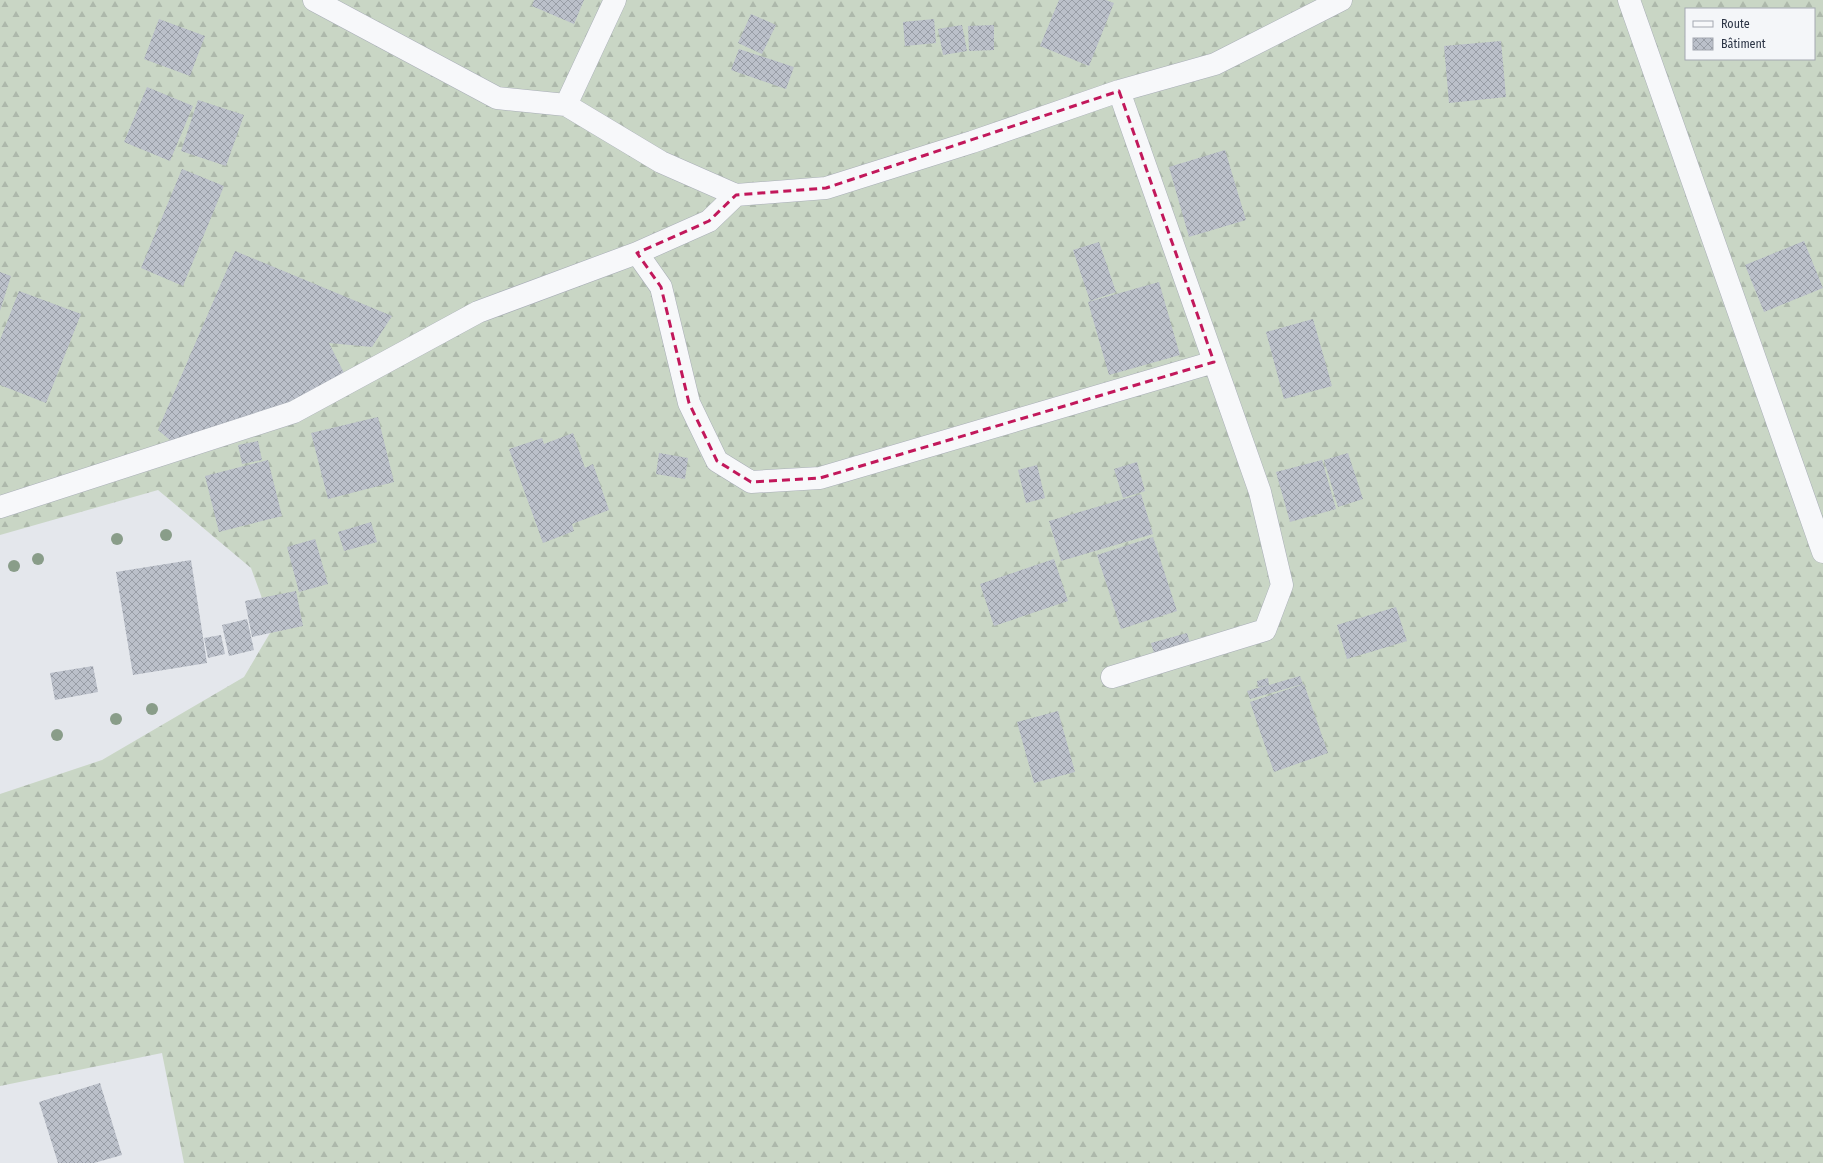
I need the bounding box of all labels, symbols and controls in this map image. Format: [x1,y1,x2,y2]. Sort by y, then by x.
legend [1685,8,1815,60]
text: Route [1721,17,1750,31]
text: Bâtiment [1721,37,1766,51]

